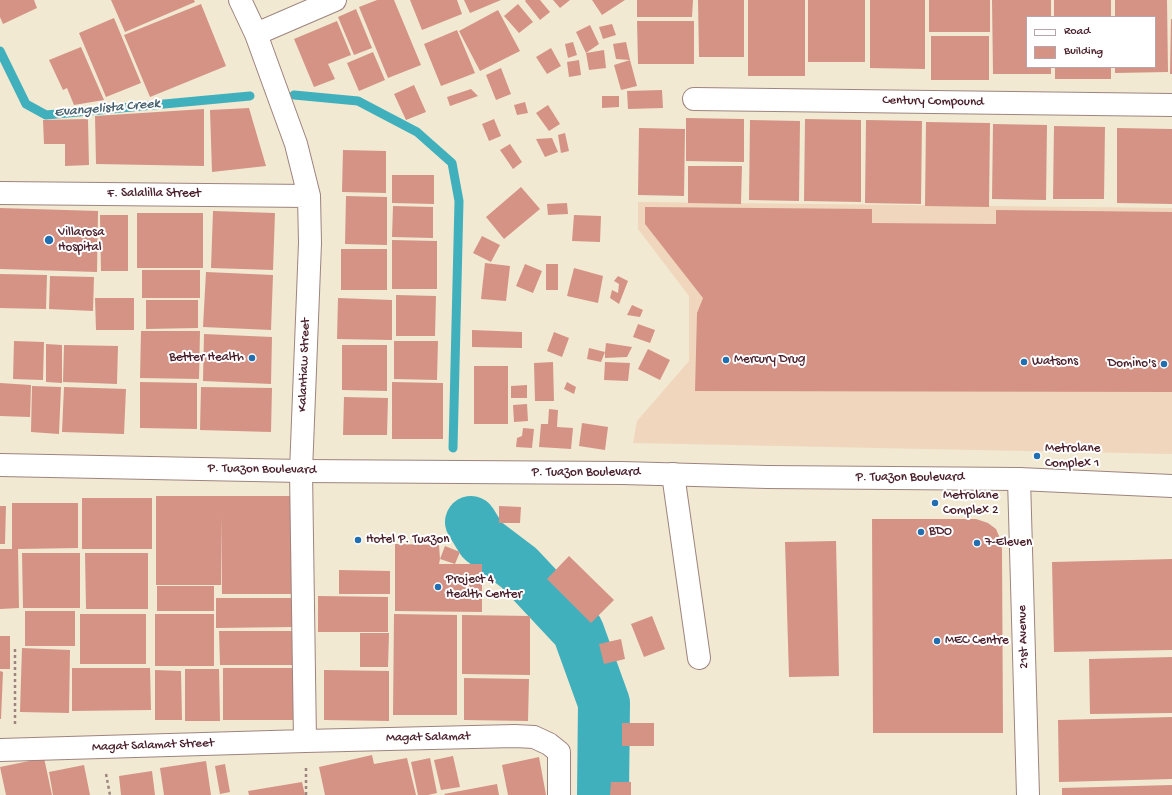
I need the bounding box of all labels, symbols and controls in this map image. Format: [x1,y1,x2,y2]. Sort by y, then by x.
legend [1026,16,1156,68]
text: Road [1064,25,1090,39]
text: Building [1064,45,1103,59]
street label: Century Compound [882,93,984,111]
water label: Evangelista Creek [54,96,160,122]
street label: F. Salalilla Street [107,186,201,202]
place label: Villarosa Hospital [58,225,104,256]
marker: Villarosa Hospital [43,234,55,246]
street label: Kalantiaw Street [296,318,314,412]
place label: Better Health [169,350,244,366]
place label: Mercury Drug [734,352,806,368]
marker: Better Health [247,353,257,363]
place label: Watsons [1032,354,1078,370]
marker: Mercury Drug [721,355,731,365]
place label: Domino's [1108,356,1156,372]
marker: Watsons [1019,357,1029,367]
marker: Domino's [1159,359,1169,369]
place label: Metrolane Complex 1 [1045,441,1100,472]
marker: Metrolane Complex 1 [1032,451,1042,461]
street label: P. Tuazon Boulevard [208,461,316,479]
street label: P. Tuazon Boulevard [532,465,640,481]
street label: P. Tuazon Boulevard [856,470,964,486]
place label: Metrolane Complex 2 [943,488,998,519]
marker: Metrolane Complex 2 [930,498,940,508]
place label: BDO [929,524,952,540]
marker: BDO [916,527,926,537]
place label: Hotel P. Tuazon [366,532,449,548]
marker: Hotel P. Tuazon [353,535,363,545]
place label: 7-Eleven [985,535,1032,551]
marker: 7-Eleven [972,538,982,548]
place label: Project 4 Health Center [446,572,522,603]
marker: Project 4 Health Center [433,582,443,592]
street label: 21st Avenue [1015,605,1033,669]
place label: MEC Centre [945,633,1009,649]
marker: MEC Centre [932,636,942,646]
street label: Magat Salamat [386,729,470,747]
street label: Magat Salamat Street [92,736,214,756]

